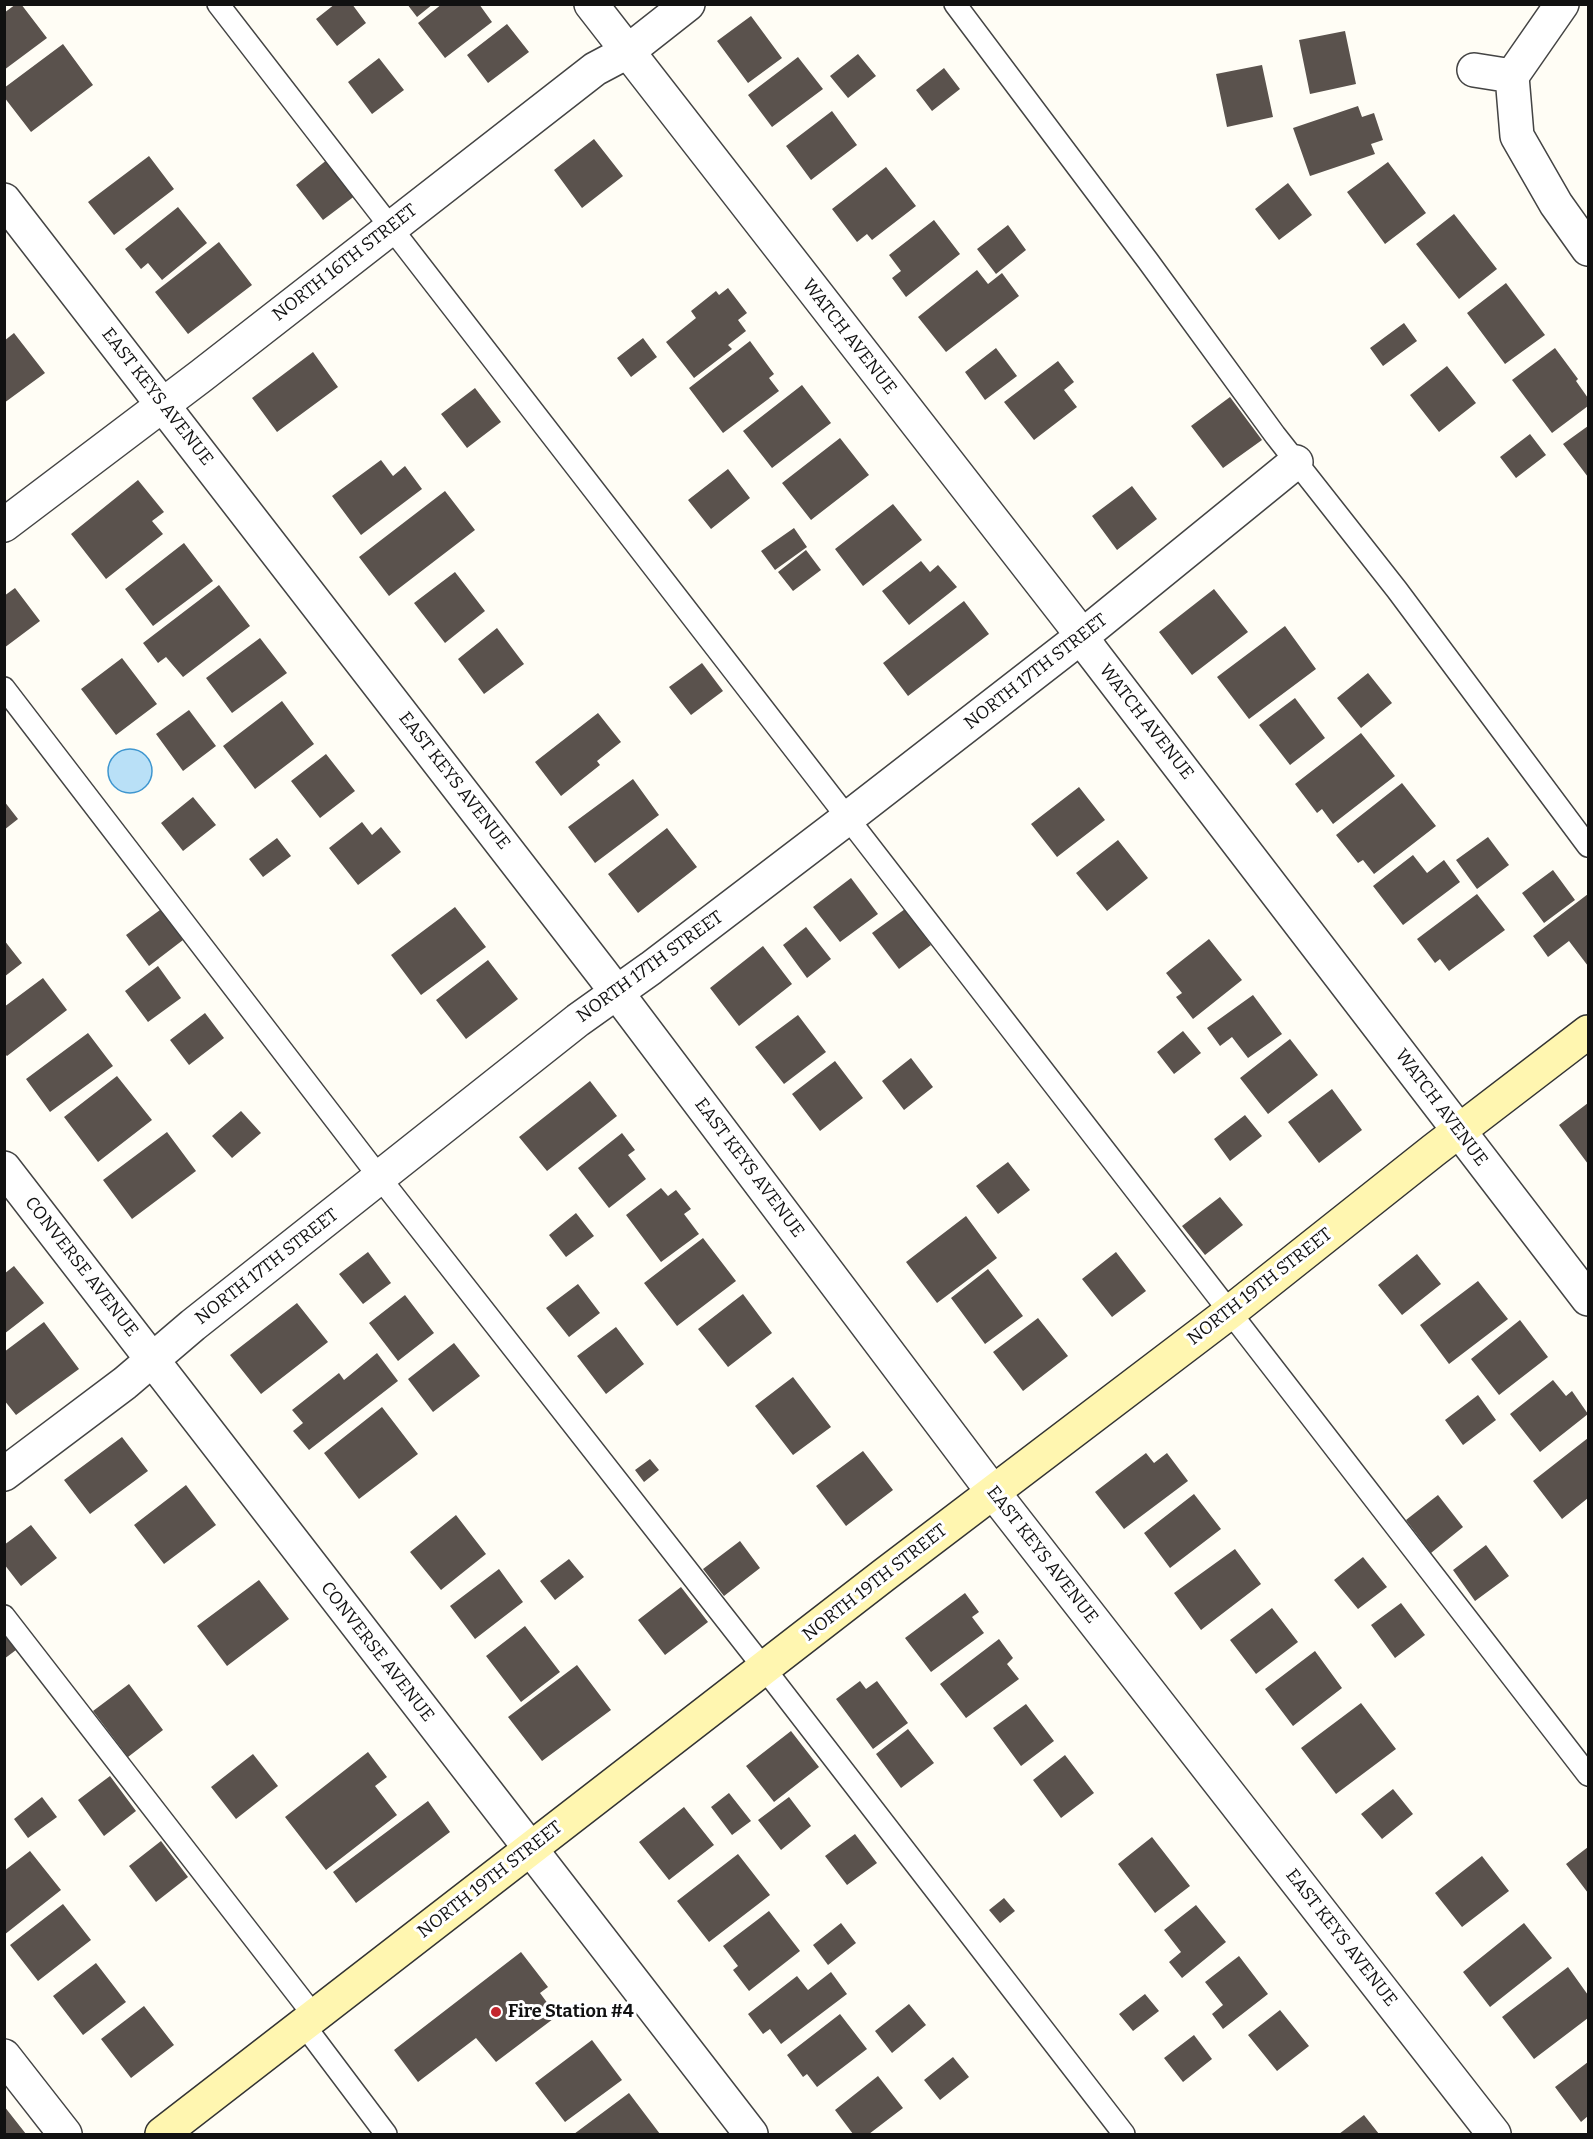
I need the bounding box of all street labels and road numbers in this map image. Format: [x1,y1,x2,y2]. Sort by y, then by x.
street label: NORTH 16TH STREET [268,200,422,326]
street label: WATCH AVENUE [797,275,901,399]
street label: EAST KEYS AVENUE [97,324,217,470]
street label: NORTH 17TH STREET [960,609,1112,735]
street label: WATCH AVENUE [1094,660,1198,784]
street label: EAST KEYS AVENUE [394,708,514,854]
street label: NORTH 17TH STREET [573,907,727,1027]
street label: WATCH AVENUE [1390,1045,1492,1171]
street label: EAST KEYS AVENUE [690,1094,808,1242]
street label: CONVERSE AVENUE [20,1193,142,1341]
street label: NORTH 17TH STREET [191,1204,343,1330]
street label: NORTH 19TH STREET [1183,1224,1337,1350]
street label: EAST KEYS AVENUE [982,1482,1102,1628]
street label: NORTH 19TH STREET [798,1520,952,1646]
street label: CONVERSE AVENUE [316,1578,438,1726]
street label: NORTH 19TH STREET [413,1817,567,1943]
street label: EAST KEYS AVENUE [1281,1865,1401,2011]

